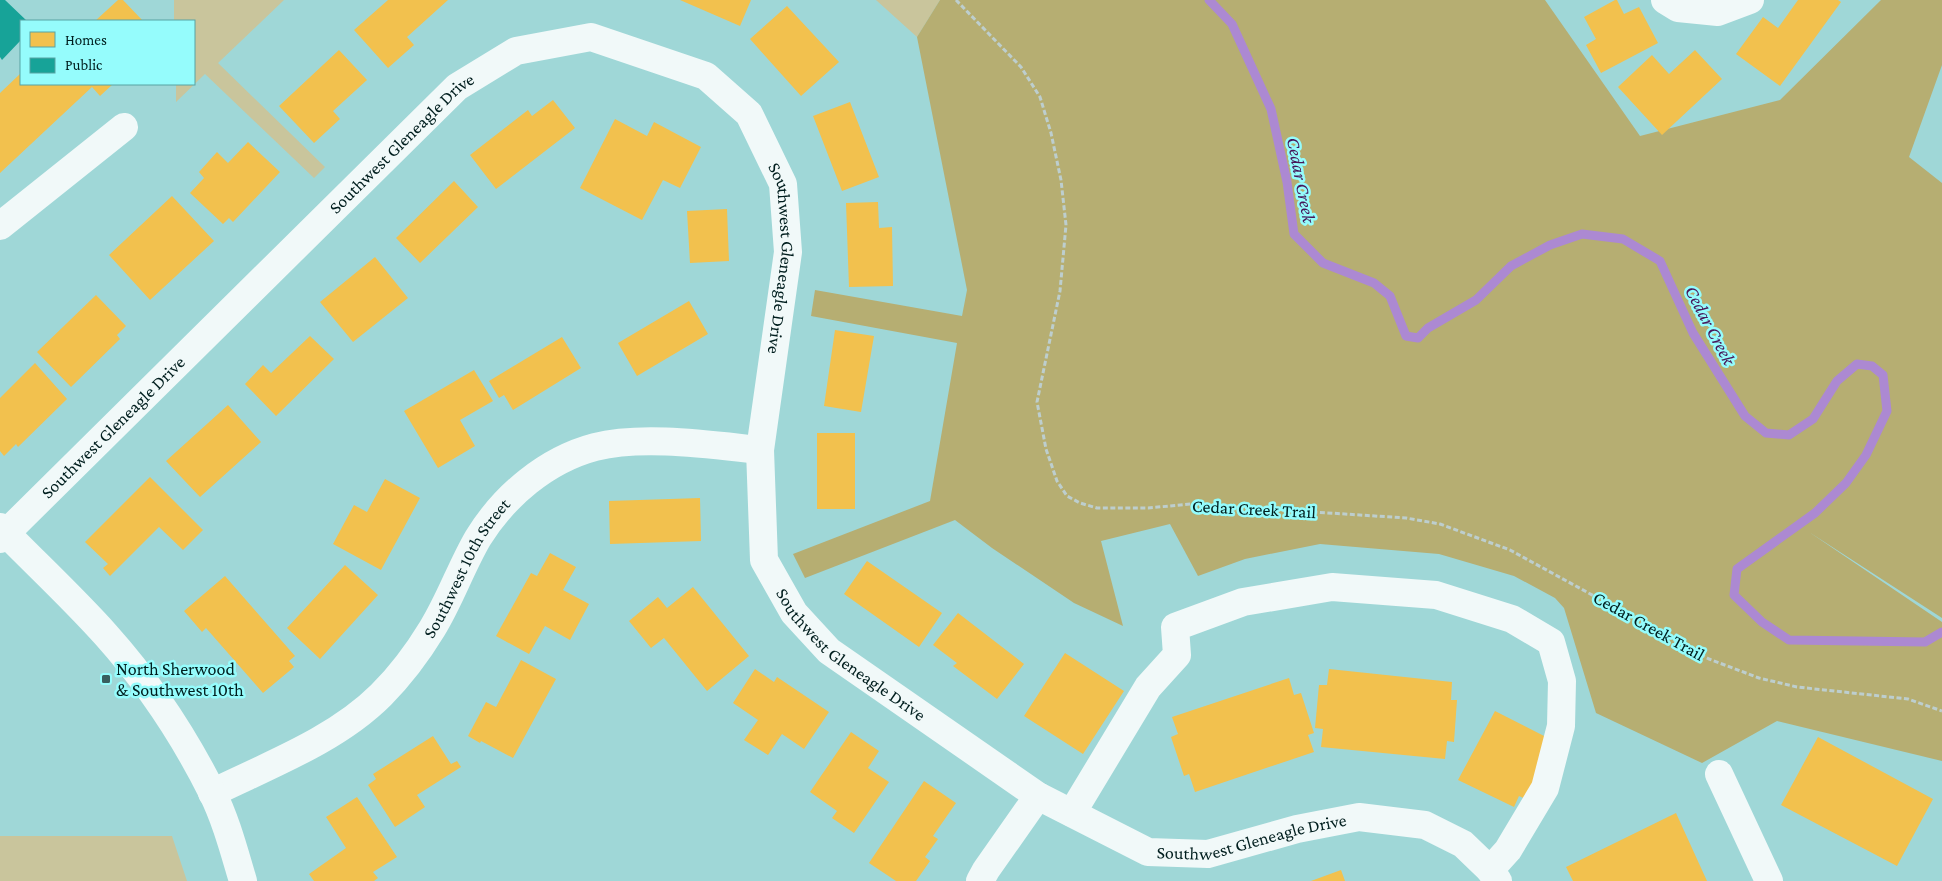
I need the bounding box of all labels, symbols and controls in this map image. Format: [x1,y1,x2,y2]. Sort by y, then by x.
legend [20,20,195,85]
text: Homes [65,32,107,48]
text: Public [65,57,103,73]
street label: Southwest Gleneagle Drive [325,69,478,218]
water label: Cedar Creek [1283,136,1320,225]
street label: Southwest Gleneagle Drive [764,159,798,355]
water label: Cedar Creek [1681,282,1740,369]
street label: Southwest Gleneagle Drive [37,352,189,502]
street label: Southwest 10th Street [419,494,515,642]
street label: Cedar Creek Trail [1192,496,1317,522]
street label: Southwest Gleneagle Drive [772,585,930,725]
street label: Cedar Creek Trail [1590,587,1708,665]
place label: North Sherwood & Southwest 10th [116,659,244,700]
marker: North Sherwood & Southwest 10th [100,673,112,685]
street label: Southwest Gleneagle Drive [1156,810,1348,864]

